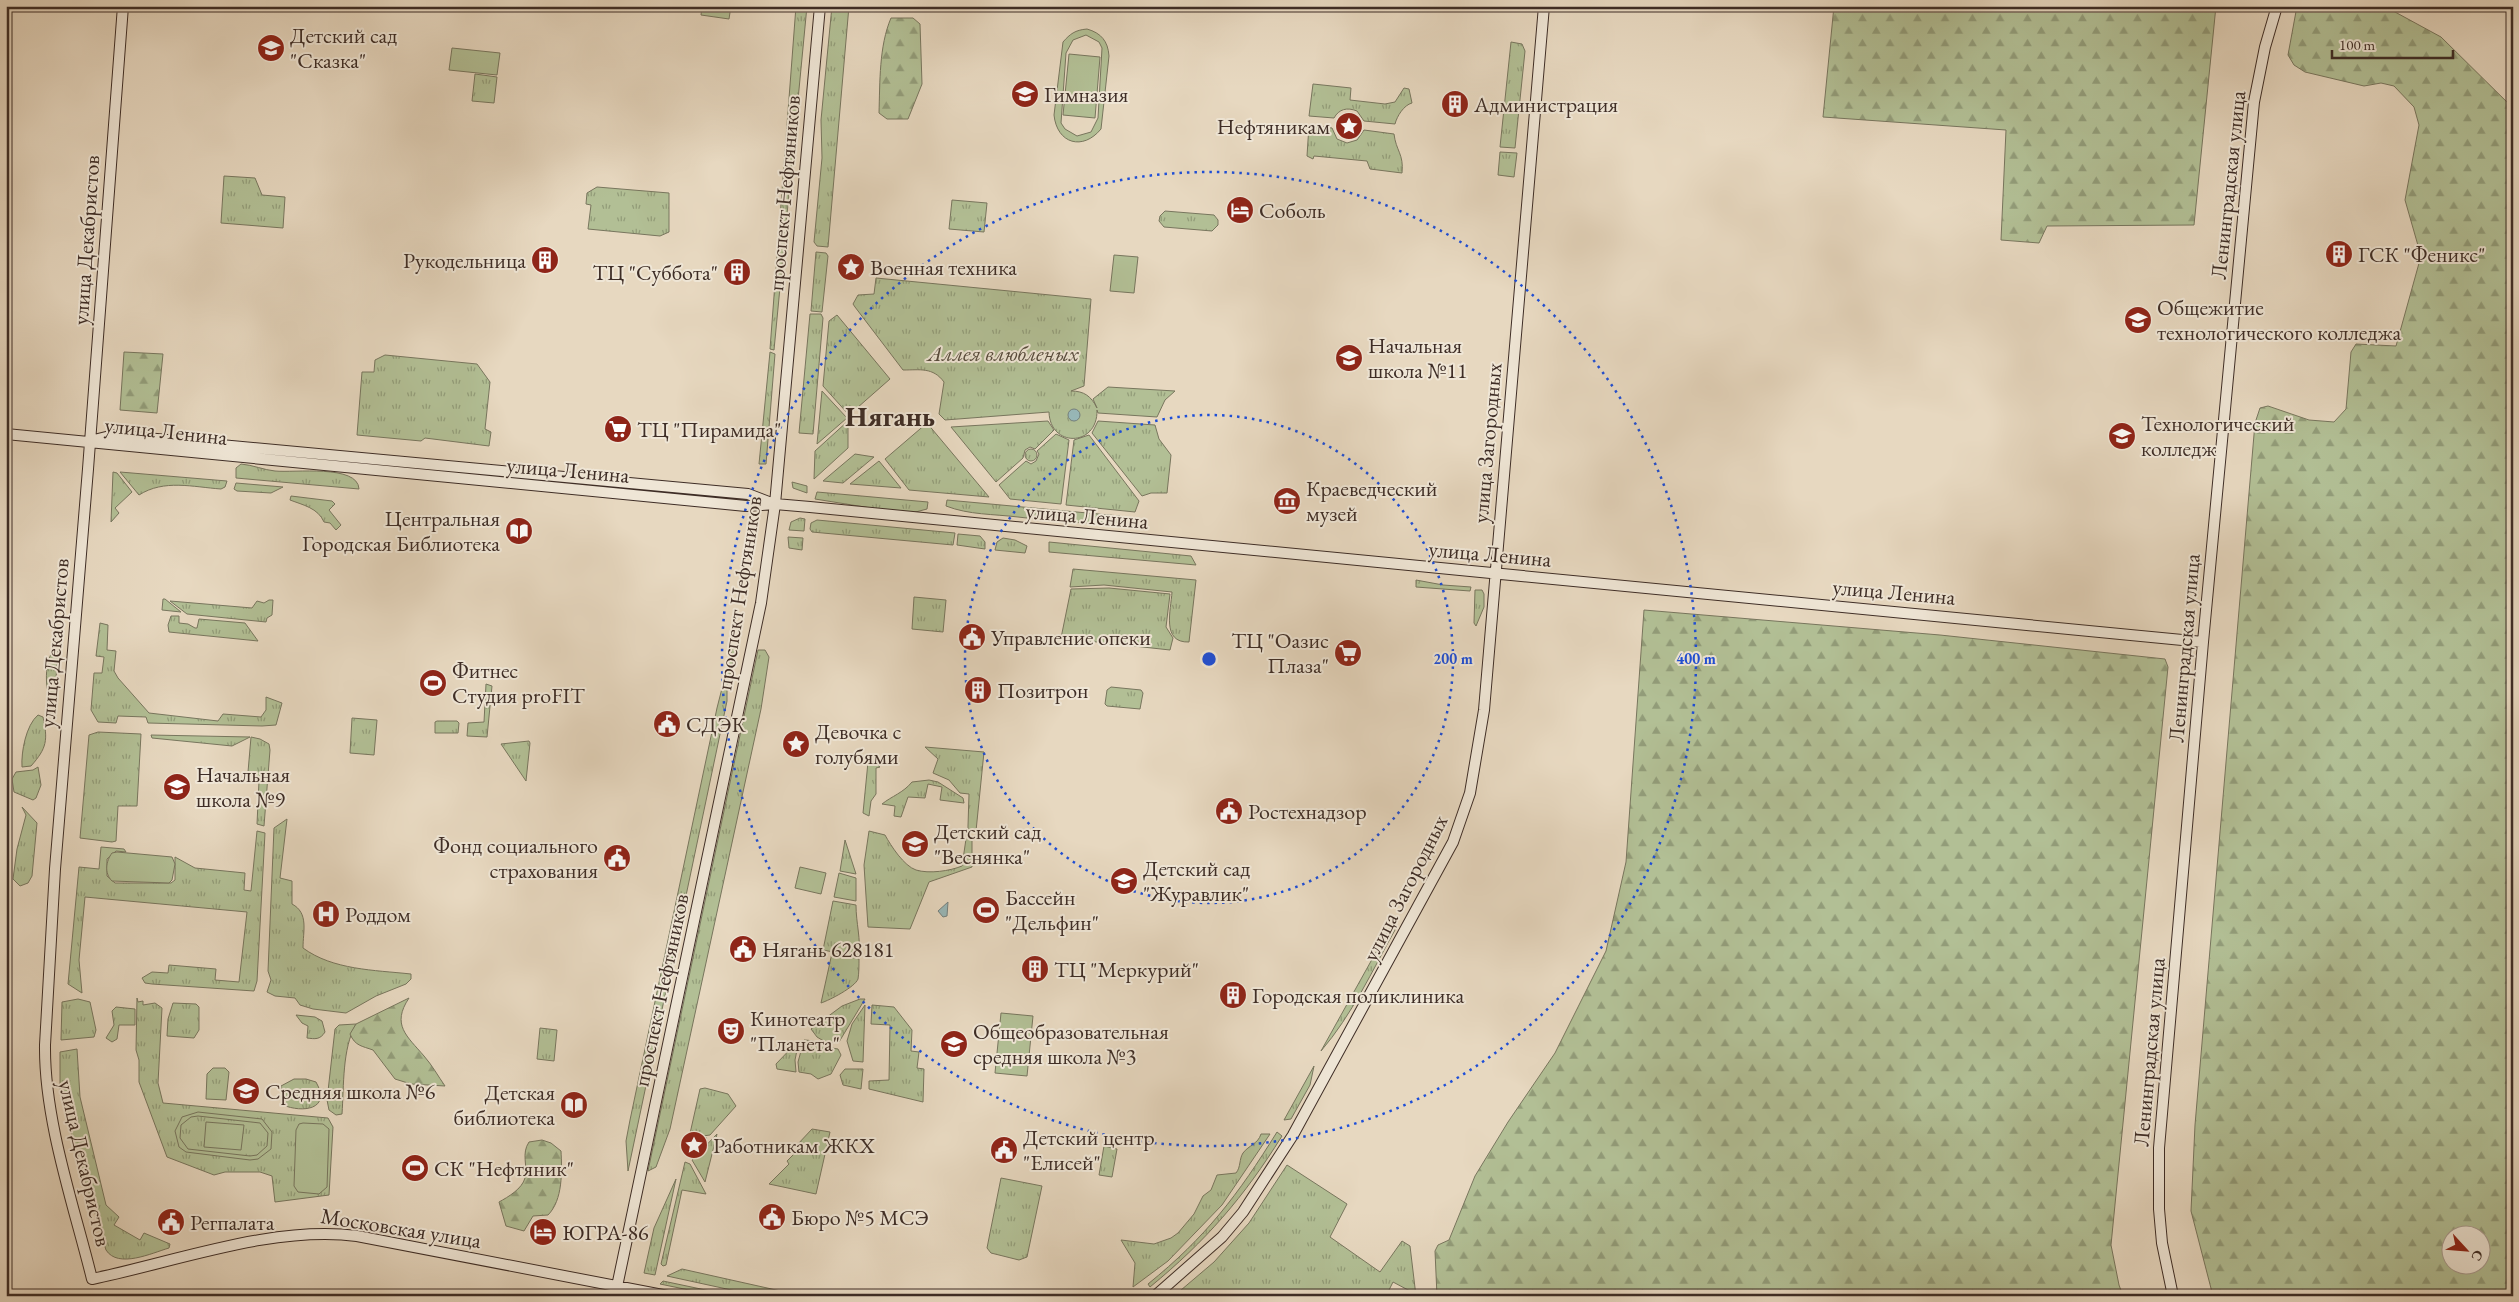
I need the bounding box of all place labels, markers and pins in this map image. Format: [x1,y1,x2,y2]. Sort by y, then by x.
place label: Детский сад "Сказка" [290,21,397,75]
school or university icon: Детский сад "Сказка" [256,33,286,63]
school or university icon: Гимназия [1010,79,1040,109]
place label: Гимназия [1044,80,1129,109]
building icon: Администрация [1440,89,1470,119]
place label: Администрация [1473,90,1618,119]
place icon: Нефтяникам [1334,111,1364,141]
place label: Нефтяникам [1217,112,1330,141]
hotel icon: Соболь [1225,195,1255,225]
place label: Соболь [1259,196,1326,225]
building icon: ГСК "Феникс" [2324,239,2354,269]
place label: ГСК "Феникс" [2358,240,2486,269]
building icon: Рукодельница [530,245,560,275]
place label: Рукодельница [403,246,526,275]
place icon: Военная техника [836,252,866,282]
place label: Военная техника [870,253,1017,282]
building icon: ТЦ "Суббота" [722,257,752,287]
place label: ТЦ "Суббота" [592,258,718,287]
place label: Общежитие технологического колледжа [2157,293,2402,347]
school or university icon: Общежитие технологического колледжа [2123,305,2153,335]
place label: Начальная школа №11 [1368,331,1468,385]
school or university icon: Начальная школа №11 [1334,343,1364,373]
place label: Технологический колледж [2141,409,2295,463]
supermarket icon: ТЦ "Пирамида" [603,414,633,444]
place label: ТЦ "Пирамида" [637,415,782,444]
school or university icon: Технологический колледж [2107,421,2137,451]
place label: Краеведческий музей [1306,474,1438,528]
museum icon: Краеведческий музей [1272,486,1302,516]
place label: Центральная Городская Библиотека [302,504,500,558]
library icon: Центральная Городская Библиотека [504,516,534,546]
public building icon: Управление опеки [957,622,987,652]
place label: Управление опеки [990,623,1151,652]
place label: ТЦ "Оазис Плаза" [1231,626,1329,680]
supermarket icon: ТЦ "Оазис Плаза" [1333,638,1363,668]
centre of rings [1200,650,1218,668]
place label: Фитнес Студия proFIT [452,656,585,710]
sports icon: Фитнес Студия proFIT [418,668,448,698]
building icon: Позитрон [963,675,993,705]
place label: Позитрон [997,676,1089,705]
public building icon: СДЭК [652,709,682,739]
place label: СДЭК [686,710,746,739]
place label: Девочка с голубями [815,717,902,771]
place icon: Девочка с голубями [781,729,811,759]
place label: Начальная школа №9 [196,760,290,814]
school or university icon: Начальная школа №9 [162,772,192,802]
public building icon: Ростехнадзор [1214,796,1244,826]
place label: Ростехнадзор [1248,797,1367,826]
place label: Детский сад "Веснянка" [934,817,1041,871]
school or university icon: Детский сад "Веснянка" [900,829,930,859]
place label: Фонд социального страхования [433,831,598,885]
public building icon: Фонд социального страхования [602,843,632,873]
place label: Детский сад "Журавлик" [1143,854,1250,908]
school or university icon: Детский сад "Журавлик" [1109,866,1139,896]
place label: Бассейн "Дельфин" [1005,883,1099,937]
sports icon: Бассейн "Дельфин" [971,895,1001,925]
hospital icon: Роддом [311,899,341,929]
place label: Роддом [345,900,411,929]
public building icon: Нягань 628181 [728,934,758,964]
place label: Нягань 628181 [762,935,894,964]
building icon: ТЦ "Меркурий" [1020,954,1050,984]
place label: ТЦ "Меркурий" [1054,955,1199,984]
building icon: Городская поликлиника [1218,980,1248,1010]
place label: Городская поликлиника [1252,981,1464,1010]
place label: Кинотеатр "Планета" [750,1004,845,1058]
theatre icon: Кинотеатр "Планета" [716,1016,746,1046]
place label: Общеобразовательная средняя школа №3 [973,1017,1169,1071]
school or university icon: Общеобразовательная средняя школа №3 [939,1029,969,1059]
school or university icon: Средняя школа №6 [231,1076,261,1106]
place label: Средняя школа №6 [265,1077,436,1106]
place label: Детская библиотека [453,1078,555,1132]
library icon: Детская библиотека [559,1090,589,1120]
place label: Детский центр "Елисей" [1023,1123,1155,1177]
place icon: Работникам ЖКХ [679,1130,709,1160]
place label: Работникам ЖКХ [713,1131,875,1160]
public building icon: Детский центр "Елисей" [989,1135,1019,1165]
sports icon: СК "Нефтяник" [400,1153,430,1183]
place label: СК "Нефтяник" [434,1154,574,1183]
public building icon: Бюро №5 МСЭ [757,1202,787,1232]
place label: Бюро №5 МСЭ [791,1203,929,1232]
public building icon: Регпалата [156,1207,186,1237]
place label: Регпалата [190,1208,275,1237]
hotel icon: ЮГРА-86 [528,1217,558,1247]
place label: ЮГРА-86 [562,1218,649,1247]

